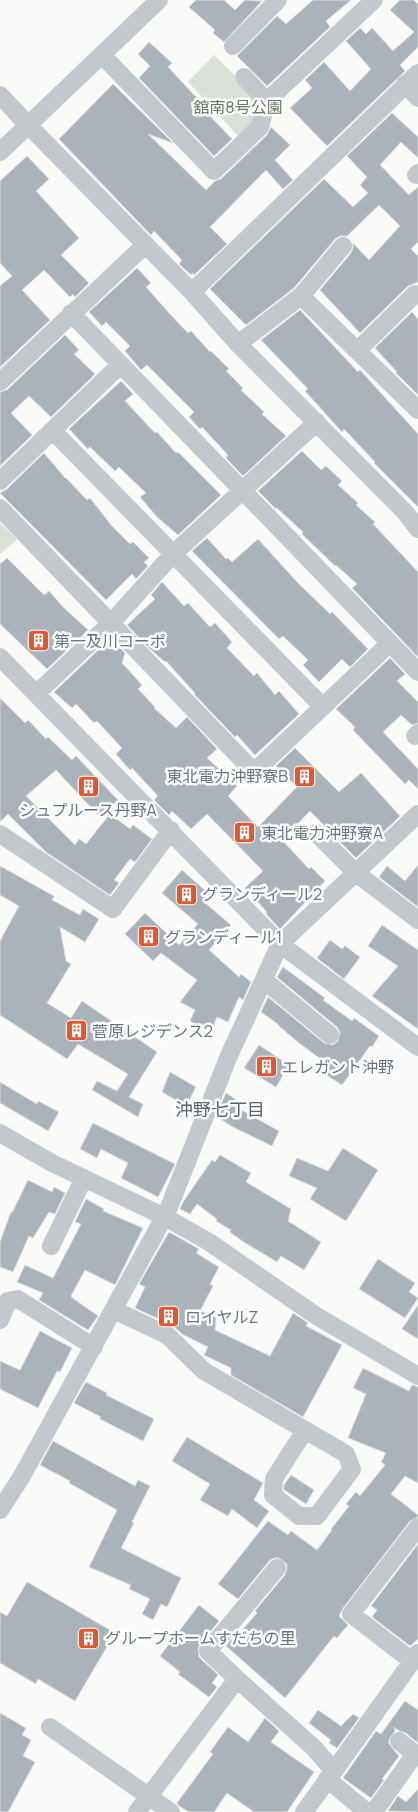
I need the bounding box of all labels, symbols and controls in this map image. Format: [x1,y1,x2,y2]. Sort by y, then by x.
park label: 舘南8号公園 [193,96,283,118]
building icon: 第一及川コーポ [26,629,50,653]
place label: 第一及川コーポ [54,630,166,652]
building icon: 東北電力沖野寮B [292,764,316,788]
place label: 東北電力沖野寮B [166,765,288,787]
building icon: シュプルース丹野A [76,774,100,798]
place label: シュプルース丹野A [19,799,157,821]
building icon: 東北電力沖野寮A [233,821,257,845]
place label: 東北電力沖野寮A [261,822,383,844]
building icon: グランディール2 [174,882,198,906]
place label: グランディール2 [202,883,322,905]
building icon: グランディール1 [137,925,161,949]
place label: グランディール1 [165,926,282,948]
building icon: 菅原レジデンス2 [64,1019,88,1043]
place label: 菅原レジデンス2 [92,1020,213,1042]
building icon: エレガント沖野 [254,1055,278,1079]
place label: エレガント沖野 [282,1056,394,1078]
district label: 沖野七丁目 [175,1097,265,1121]
building icon: ロイヤルZ [157,1305,181,1329]
place label: ロイヤルZ [185,1306,259,1328]
building icon: グループホームすだちの里 [77,1626,101,1650]
place label: グループホームすだちの里 [105,1627,296,1649]

